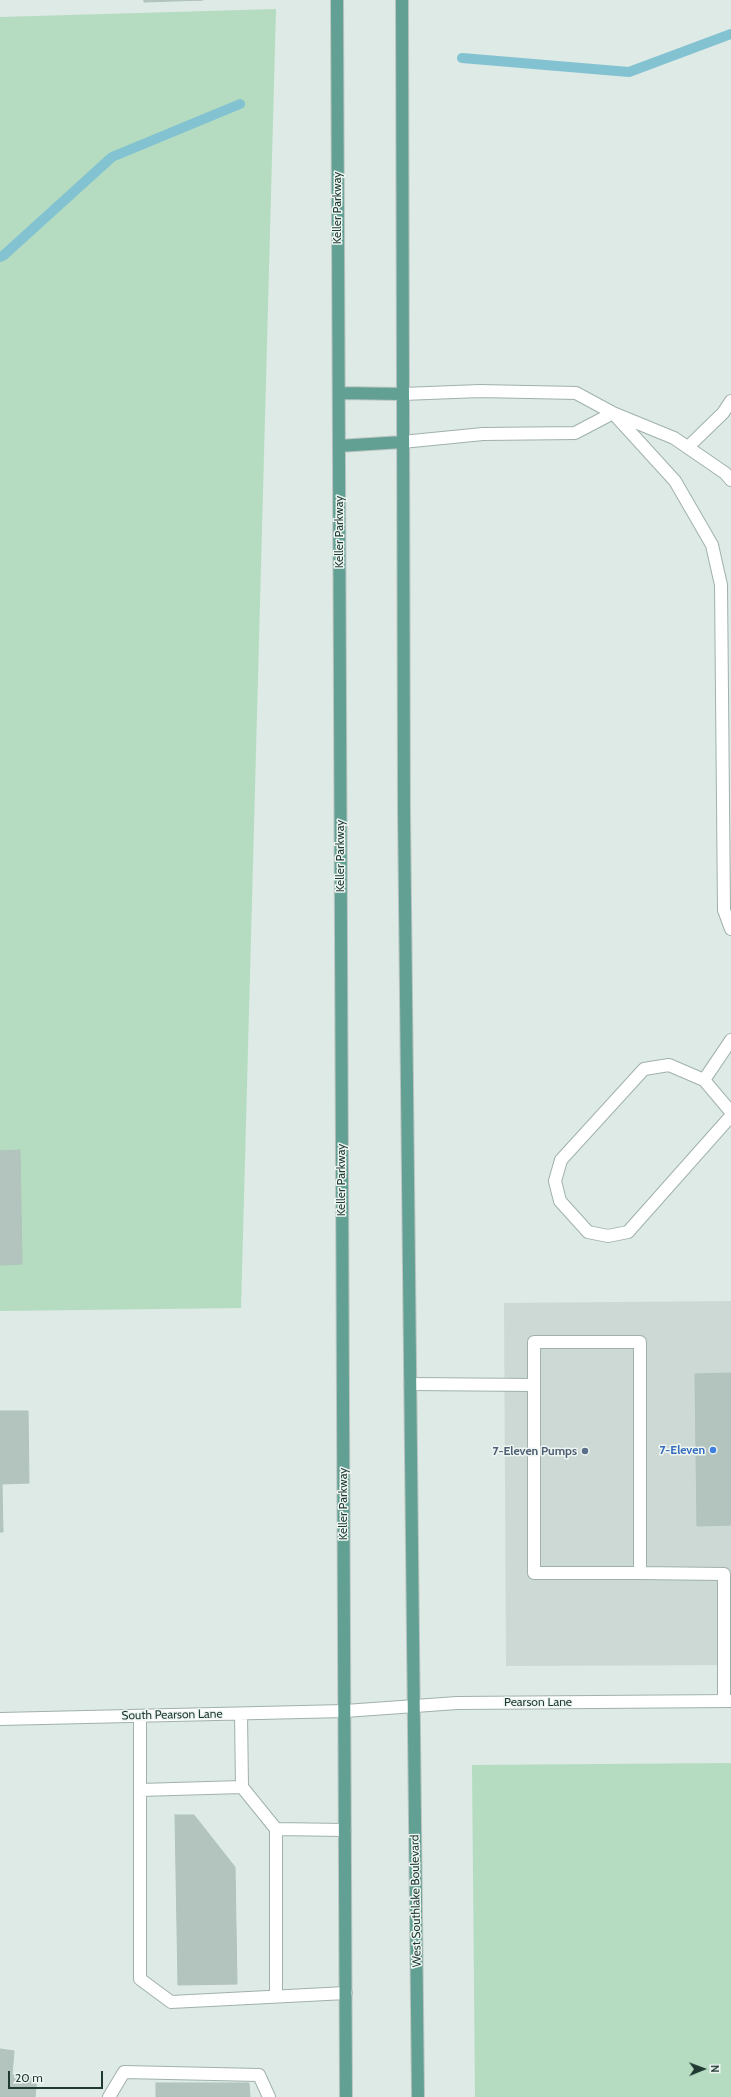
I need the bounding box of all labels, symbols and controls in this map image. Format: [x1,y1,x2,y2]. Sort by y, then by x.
street label: Keller Parkway [330,172,344,244]
street label: Keller Parkway [332,496,346,568]
street label: Keller Parkway [333,820,347,892]
street label: Keller Parkway [334,1144,348,1216]
place label: 7-Eleven [659,1443,705,1457]
place label: 7-Eleven Pumps [493,1444,577,1458]
marker: 7-Eleven [708,1445,718,1455]
marker: 7-Eleven Pumps [580,1446,590,1456]
street label: Keller Parkway [336,1468,350,1540]
street label: Pearson Lane [504,1695,572,1709]
street label: South Pearson Lane [121,1707,223,1723]
street label: West Southlake Boulevard [408,1835,424,1967]
north arrow [683,2049,723,2089]
scale bar [10,2063,105,2089]
text: N [708,2065,722,2073]
text: 20 m [15,2070,43,2085]

